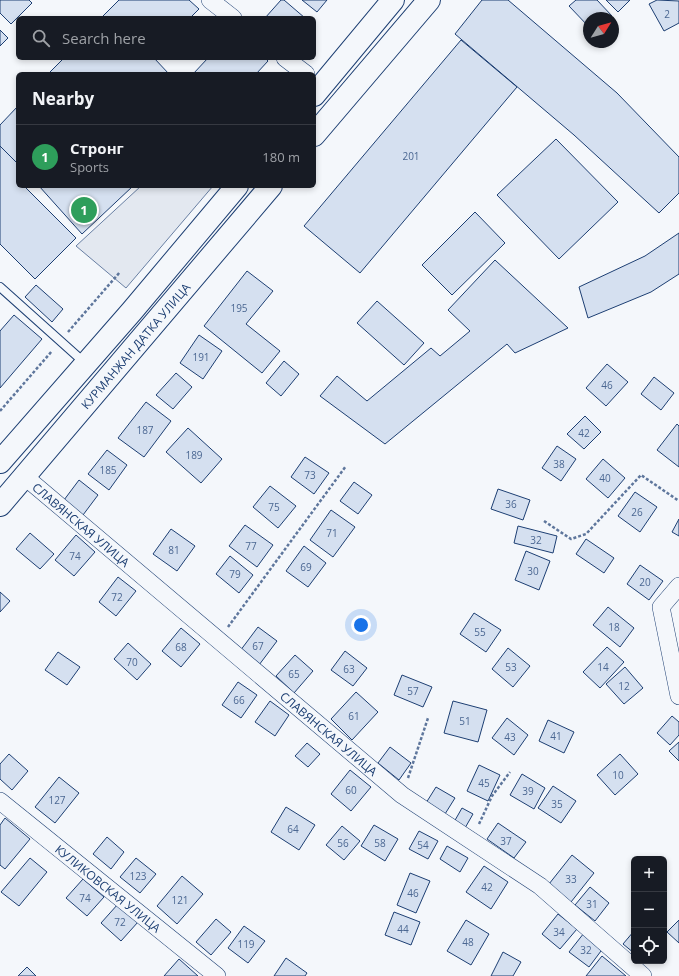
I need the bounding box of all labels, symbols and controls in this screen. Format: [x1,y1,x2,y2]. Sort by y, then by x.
house number: 2 [664,7,670,21]
north arrow [583,12,619,48]
search box [16,16,316,60]
icon: search [30,27,52,49]
text: Search here [62,28,146,48]
text: Nearby [32,87,94,110]
text: Стронг [70,138,124,158]
text: 1 [41,148,49,166]
text: 180 m [262,148,300,166]
house number: 201 [402,149,420,163]
text: Sports [70,158,109,176]
pin: 1 [71,195,97,225]
street label: КУРМАНЖАН ДАТКА УЛИЦА [77,279,194,412]
house number: 195 [230,301,248,315]
house number: 191 [192,350,210,364]
house number: 46 [601,378,613,392]
house number: 187 [136,423,154,437]
house number: 42 [578,426,590,440]
house number: 189 [185,448,203,462]
house number: 38 [553,457,565,471]
house number: 185 [99,463,117,477]
house number: 73 [304,468,316,482]
house number: 40 [599,471,611,485]
street label: СЛАВЯНСКАЯ УЛИЦА [29,478,134,571]
house number: 36 [505,497,517,511]
house number: 75 [268,500,280,514]
house number: 26 [631,505,643,519]
house number: 71 [326,526,338,540]
house number: 32 [530,533,542,547]
house number: 77 [245,539,257,553]
house number: 81 [168,543,180,557]
house number: 74 [69,549,81,563]
house number: 69 [300,560,312,574]
house number: 30 [527,564,539,578]
house number: 79 [229,567,241,581]
house number: 20 [639,575,651,589]
house number: 72 [111,590,123,604]
your location [351,615,371,635]
house number: 18 [608,620,620,634]
house number: 55 [474,625,486,639]
house number: 67 [252,639,264,653]
house number: 68 [175,640,187,654]
house number: 70 [126,655,138,669]
house number: 53 [505,660,517,674]
house number: 14 [597,660,609,674]
house number: 63 [343,662,355,676]
house number: 65 [288,667,300,681]
house number: 12 [618,679,630,693]
house number: 57 [407,684,419,698]
street label: СЛАВЯНСКАЯ УЛИЦА [277,687,382,780]
house number: 66 [233,693,245,707]
house number: 61 [348,709,360,723]
house number: 51 [459,714,471,728]
house number: 41 [550,729,562,743]
house number: 43 [504,730,516,744]
house number: 10 [612,768,624,782]
house number: 45 [478,776,490,790]
house number: 60 [345,783,357,797]
house number: 39 [522,784,534,798]
house number: 127 [48,793,66,807]
house number: 35 [551,797,563,811]
house number: 64 [287,822,299,836]
house number: 37 [500,834,512,848]
house number: 56 [337,836,349,850]
house number: 58 [374,836,386,850]
house number: 54 [417,838,429,852]
street label: КУЛИКОВСКАЯ УЛИЦА [52,840,165,936]
map controls [631,856,667,964]
button: + [631,856,667,892]
house number: 123 [129,869,147,883]
house number: 33 [565,872,577,886]
house number: 42 [481,880,493,894]
house number: 46 [407,886,419,900]
house number: 74 [79,891,91,905]
button: − [631,892,667,928]
house number: 121 [171,893,189,907]
house number: 31 [586,897,598,911]
house number: 72 [114,915,126,929]
house number: 44 [397,922,409,936]
house number: 34 [553,925,565,939]
button: locate [631,928,667,964]
house number: 48 [462,935,474,949]
house number: 119 [237,937,255,951]
house number: 32 [580,943,592,957]

